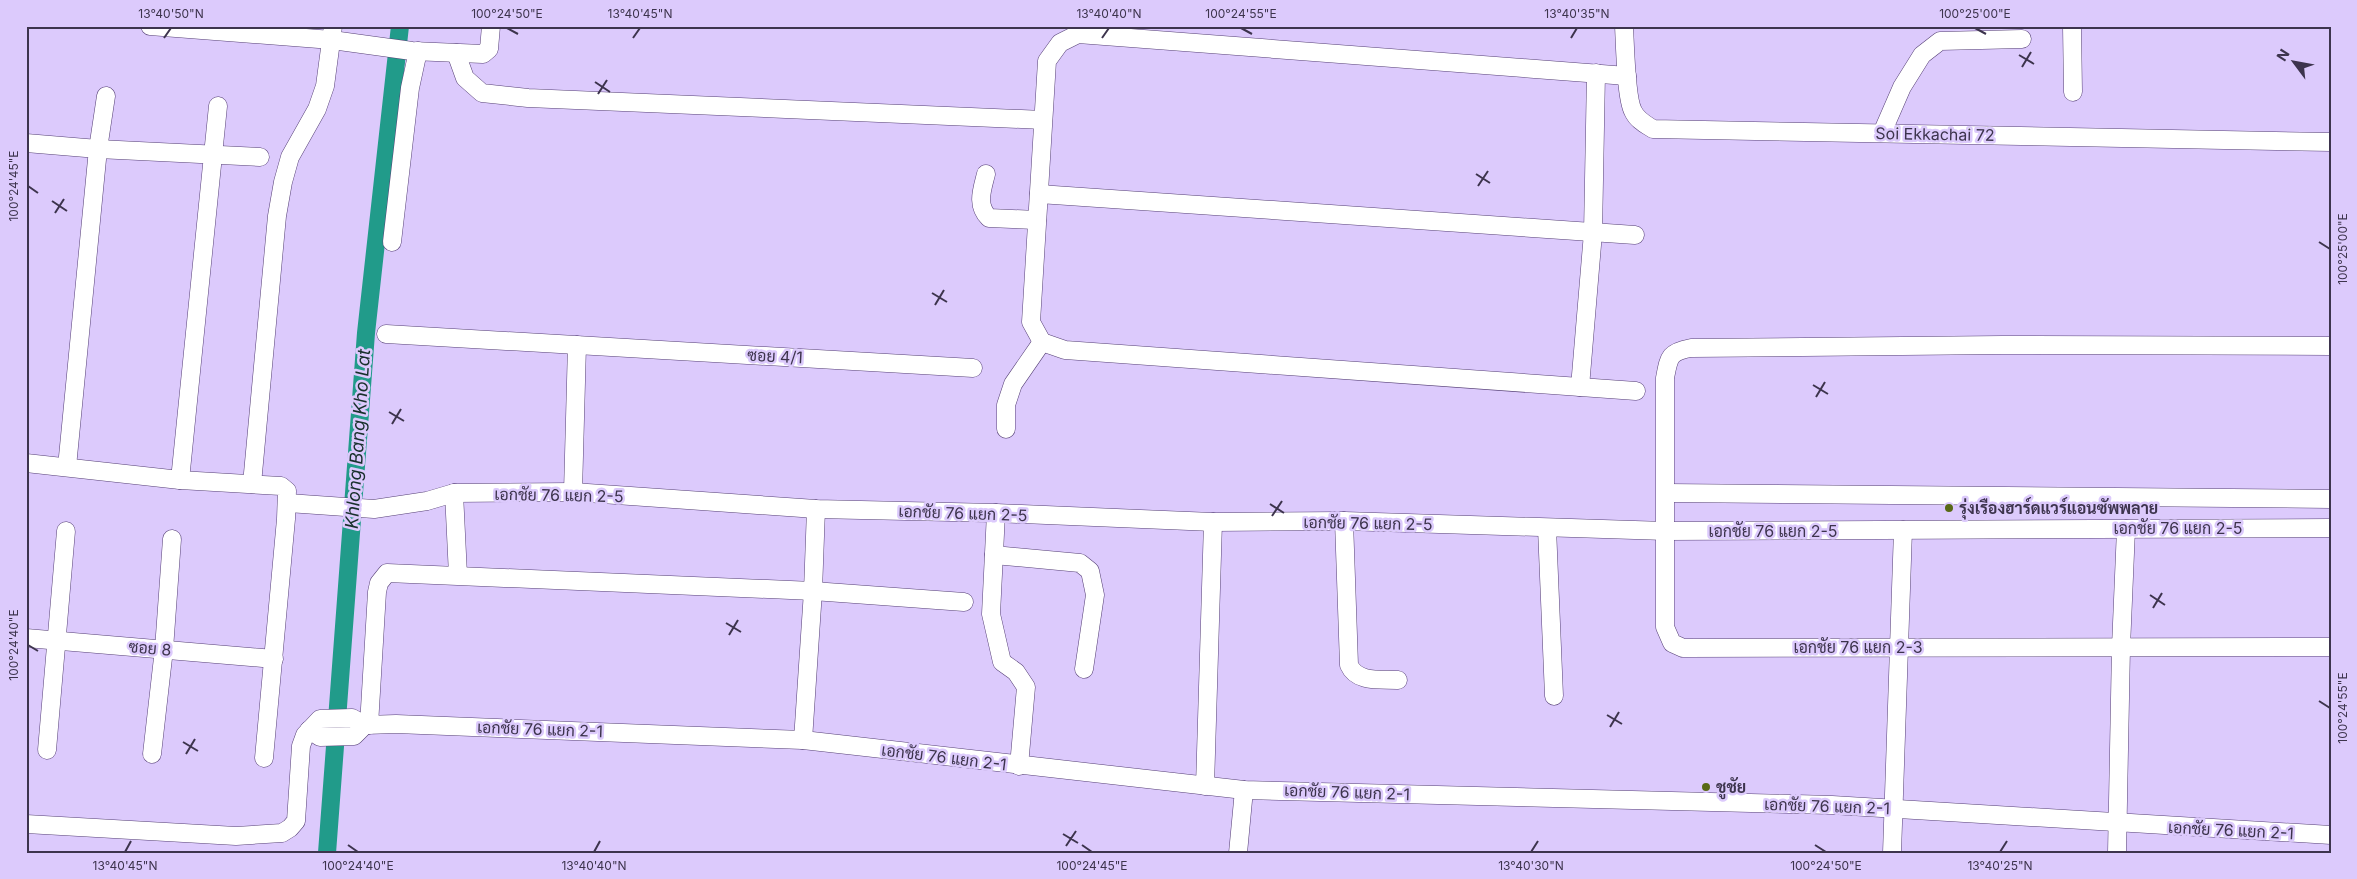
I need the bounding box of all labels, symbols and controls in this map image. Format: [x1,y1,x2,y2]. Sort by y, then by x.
text: 13°40'50"N [138,6,204,21]
text: 100°24'50"E [471,6,543,21]
text: 13°40'45"N [608,6,672,21]
text: 13°40'40"N [1076,6,1142,21]
text: 100°24'55"E [1205,6,1277,21]
text: 13°40'35"N [1544,6,1610,21]
text: 100°25'00"E [1939,6,2011,21]
north arrow [2270,38,2320,88]
text: N [2273,46,2293,64]
street label: Soi Ekkachai 72 [1875,123,1995,145]
text: 100°24'45"E [6,150,21,222]
text: 100°25'00"E [2335,213,2350,285]
street label: ซอย 4/1 [747,345,803,367]
water label: Khlong Bang Kho Lat [341,347,374,529]
street label: เอกชัย 76 แยก 2-5 [494,484,624,506]
place label: รุ่งเรืองฮาร์ดแวร์แอนซัพพลาย [1959,497,2158,520]
street label: เอกชัย 76 แยก 2-5 [898,501,1028,525]
marker: รุ่งเรืองฮาร์ดแวร์แอนซัพพลาย [1943,502,1955,514]
street label: เอกชัย 76 แยก 2-5 [1303,512,1433,534]
street label: เอกชัย 76 แยก 2-5 [2113,518,2243,538]
street label: เอกชัย 76 แยก 2-5 [1708,521,1838,541]
text: 100°24'40"E [6,609,21,681]
street label: ซอย 8 [128,636,172,660]
street label: เอกชัย 76 แยก 2-3 [1793,637,1923,657]
text: 100°24'55"E [2335,672,2350,744]
street label: เอกชัย 76 แยก 2-1 [477,717,603,741]
street label: เอกชัย 76 แยก 2-1 [880,739,1008,775]
place label: ชูชัย [1716,777,1746,800]
street label: เอกชัย 76 แยก 2-1 [1284,780,1410,804]
marker: ชูชัย [1700,781,1712,793]
street label: เอกชัย 76 แยก 2-1 [1764,794,1890,818]
street label: เอกชัย 76 แยก 2-1 [2168,817,2294,843]
text: 13°40'45"N [93,858,157,873]
text: 100°24'40"E [322,858,394,873]
text: 13°40'40"N [561,858,627,873]
text: 100°24'45"E [1056,858,1128,873]
text: 13°40'30"N [1498,858,1564,873]
text: 100°24'50"E [1790,858,1862,873]
text: 13°40'25"N [1967,858,2033,873]

